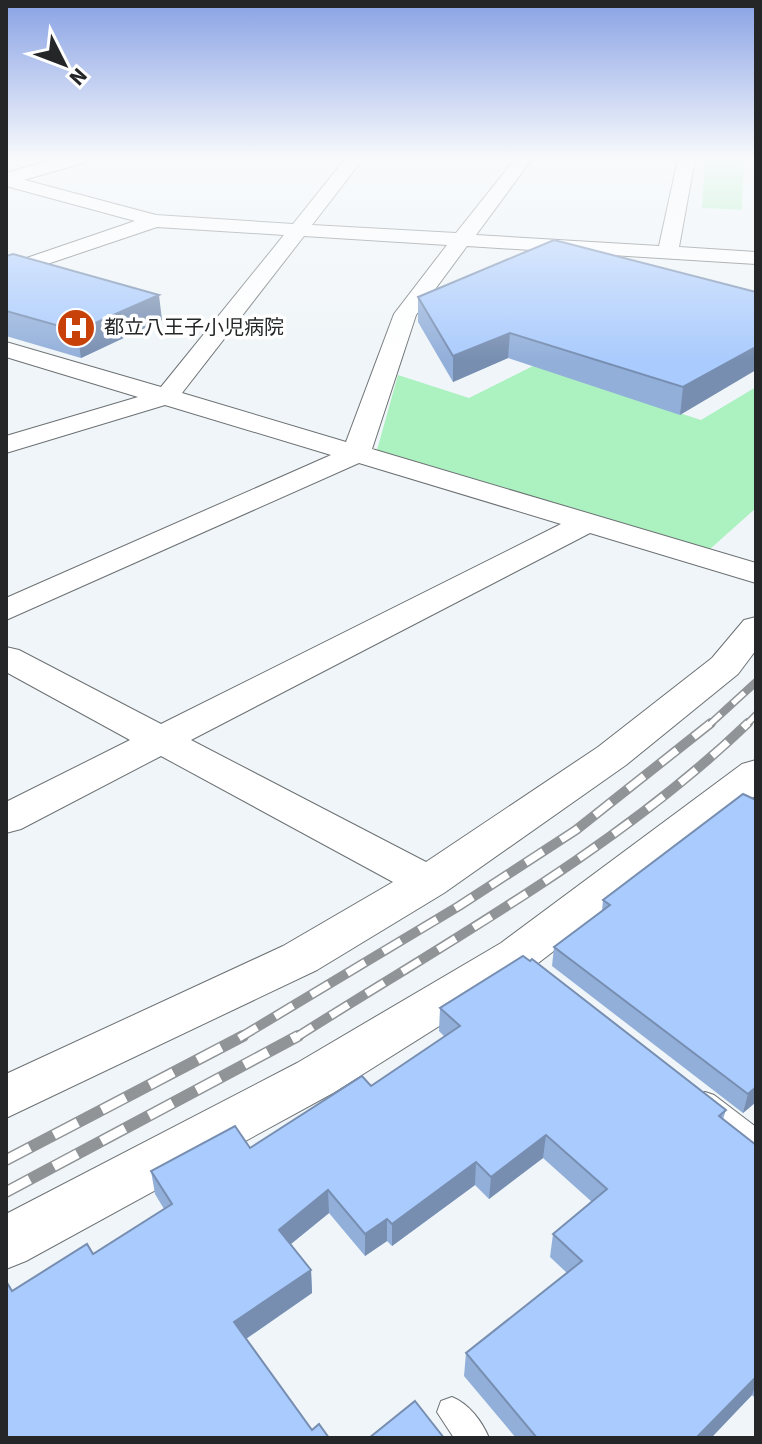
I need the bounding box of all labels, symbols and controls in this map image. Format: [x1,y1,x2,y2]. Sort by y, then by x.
north arrow [24,24,104,104]
text: N [61,61,95,93]
hospital icon: 都立八王子小児病院 [55,307,97,349]
place label: 都立八王子小児病院 [104,314,284,342]

